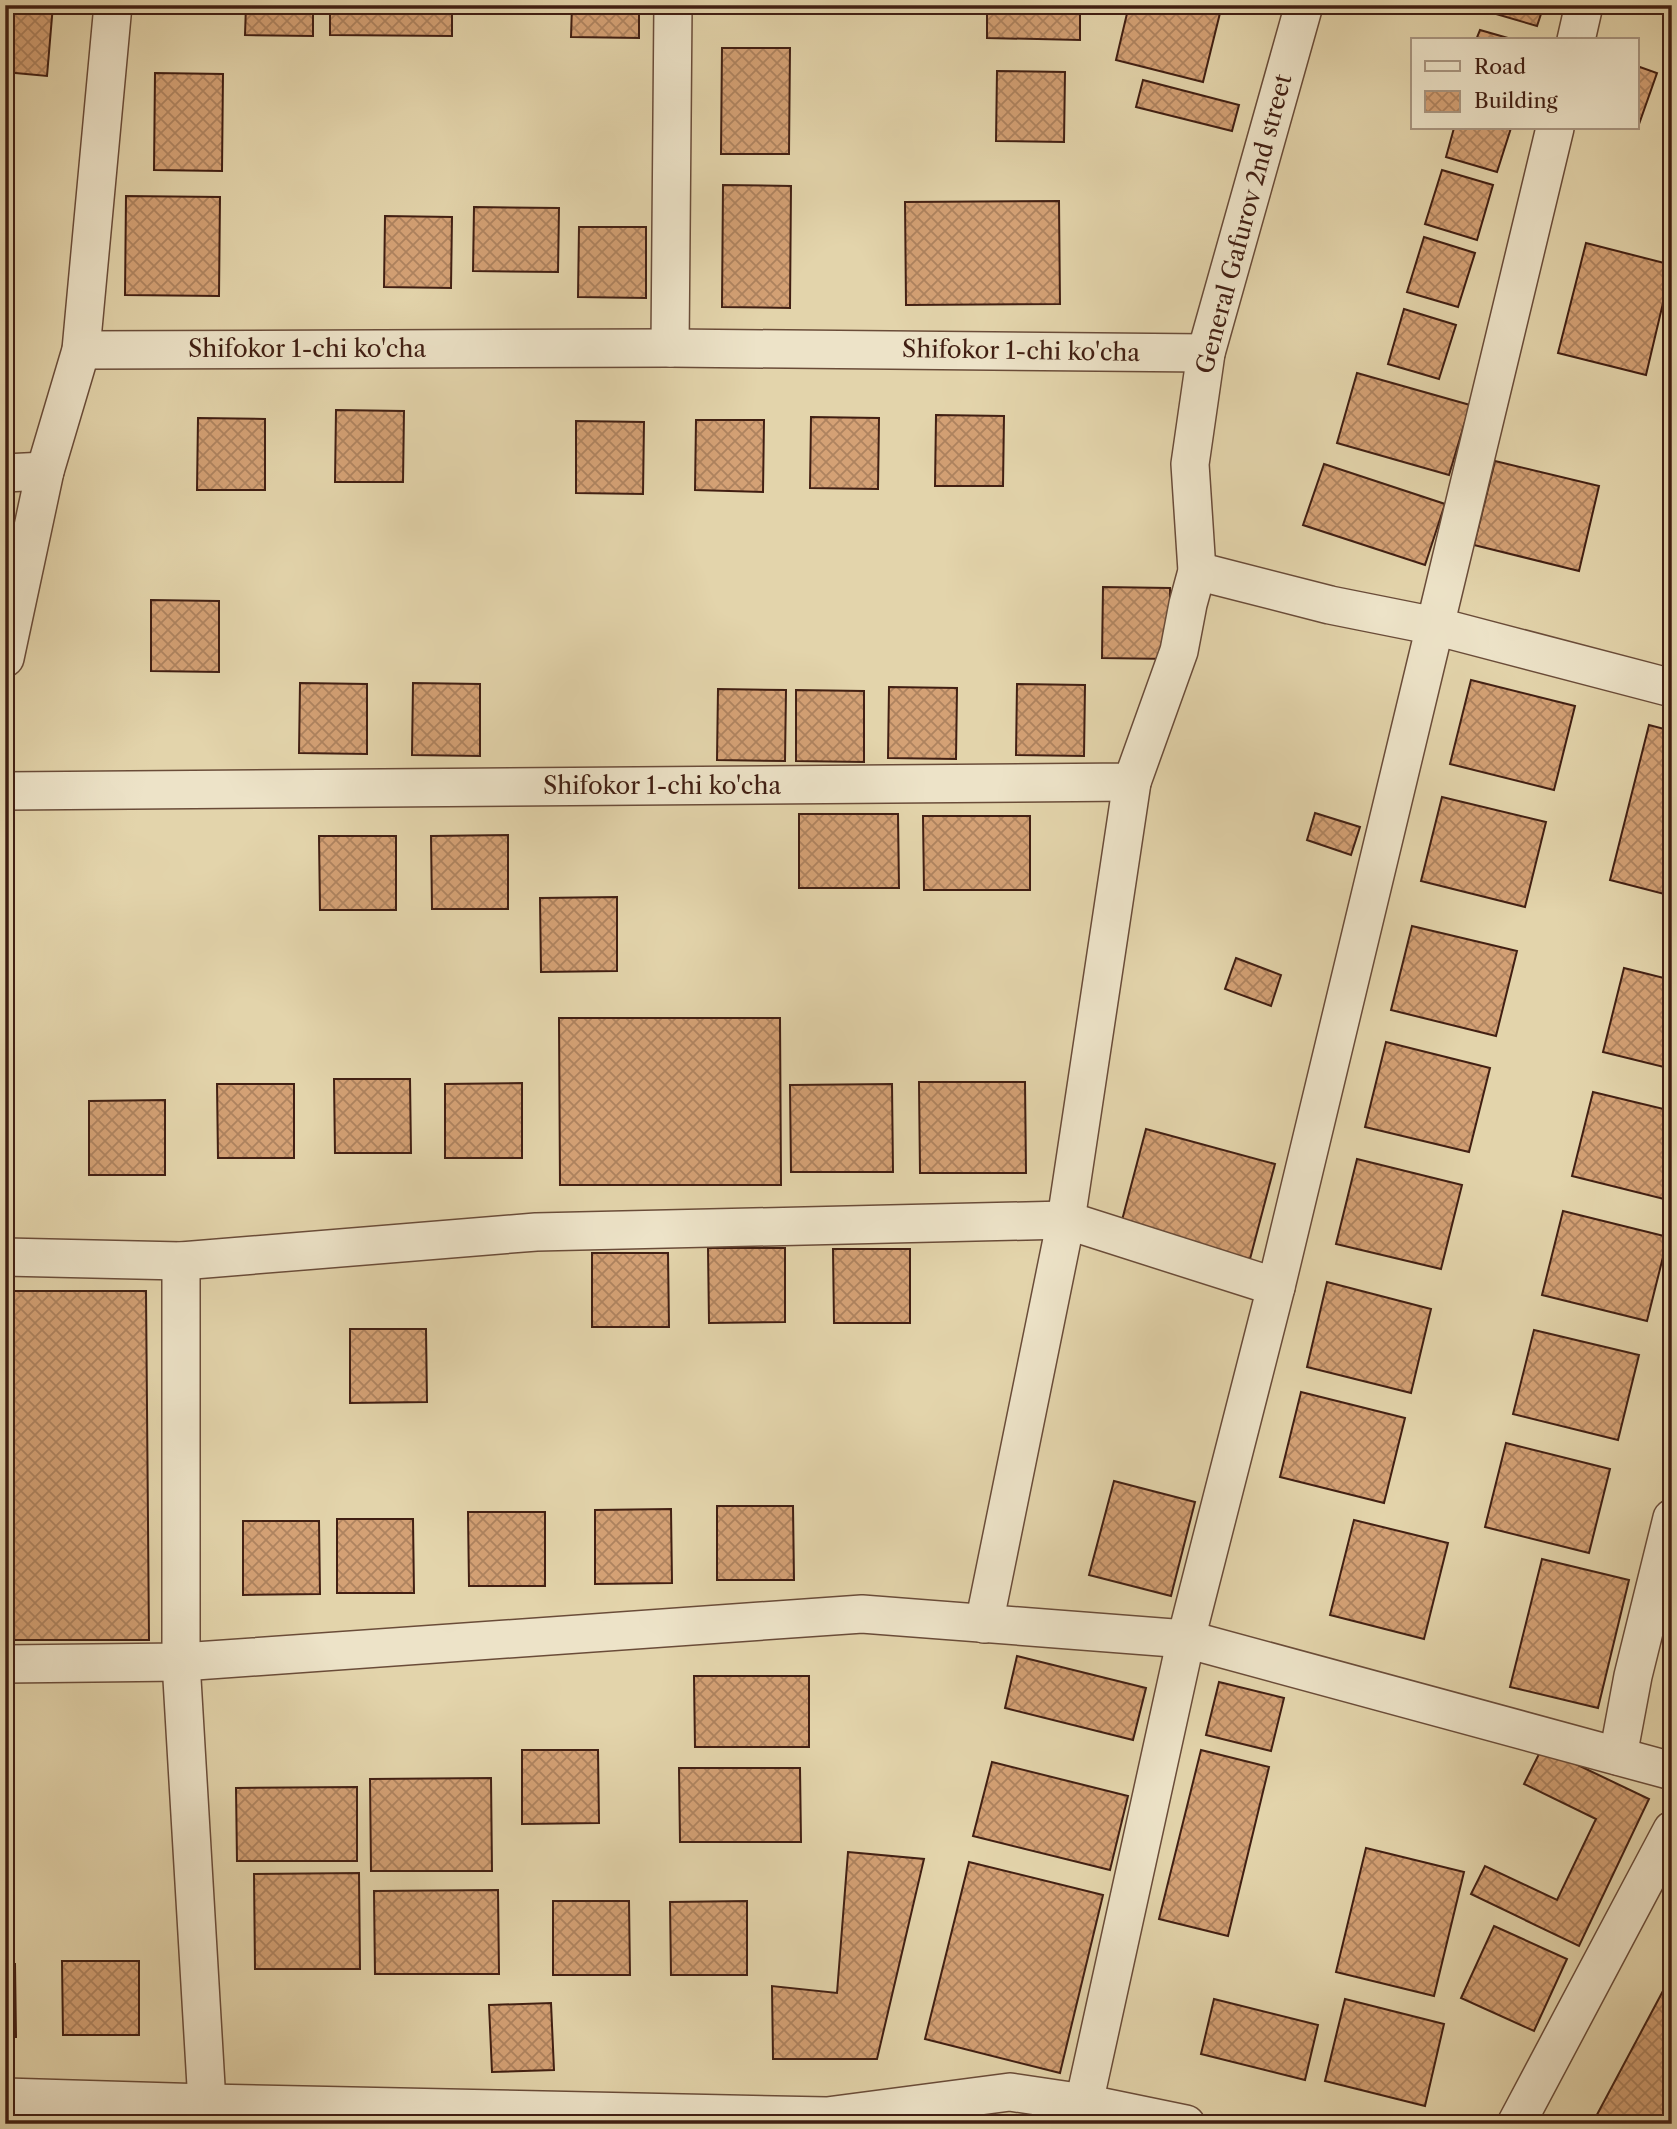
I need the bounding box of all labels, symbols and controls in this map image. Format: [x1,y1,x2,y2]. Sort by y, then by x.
legend [1411,38,1638,130]
text: Road [1474,54,1526,79]
street label: General Gafurov 2nd street [1190,70,1298,377]
text: Building [1474,88,1559,113]
street label: Shifokor 1-chi ko'cha [188,334,426,363]
street label: Shifokor 1-chi ko'cha [902,334,1141,367]
street label: Shifokor 1-chi ko'cha [543,771,781,800]

